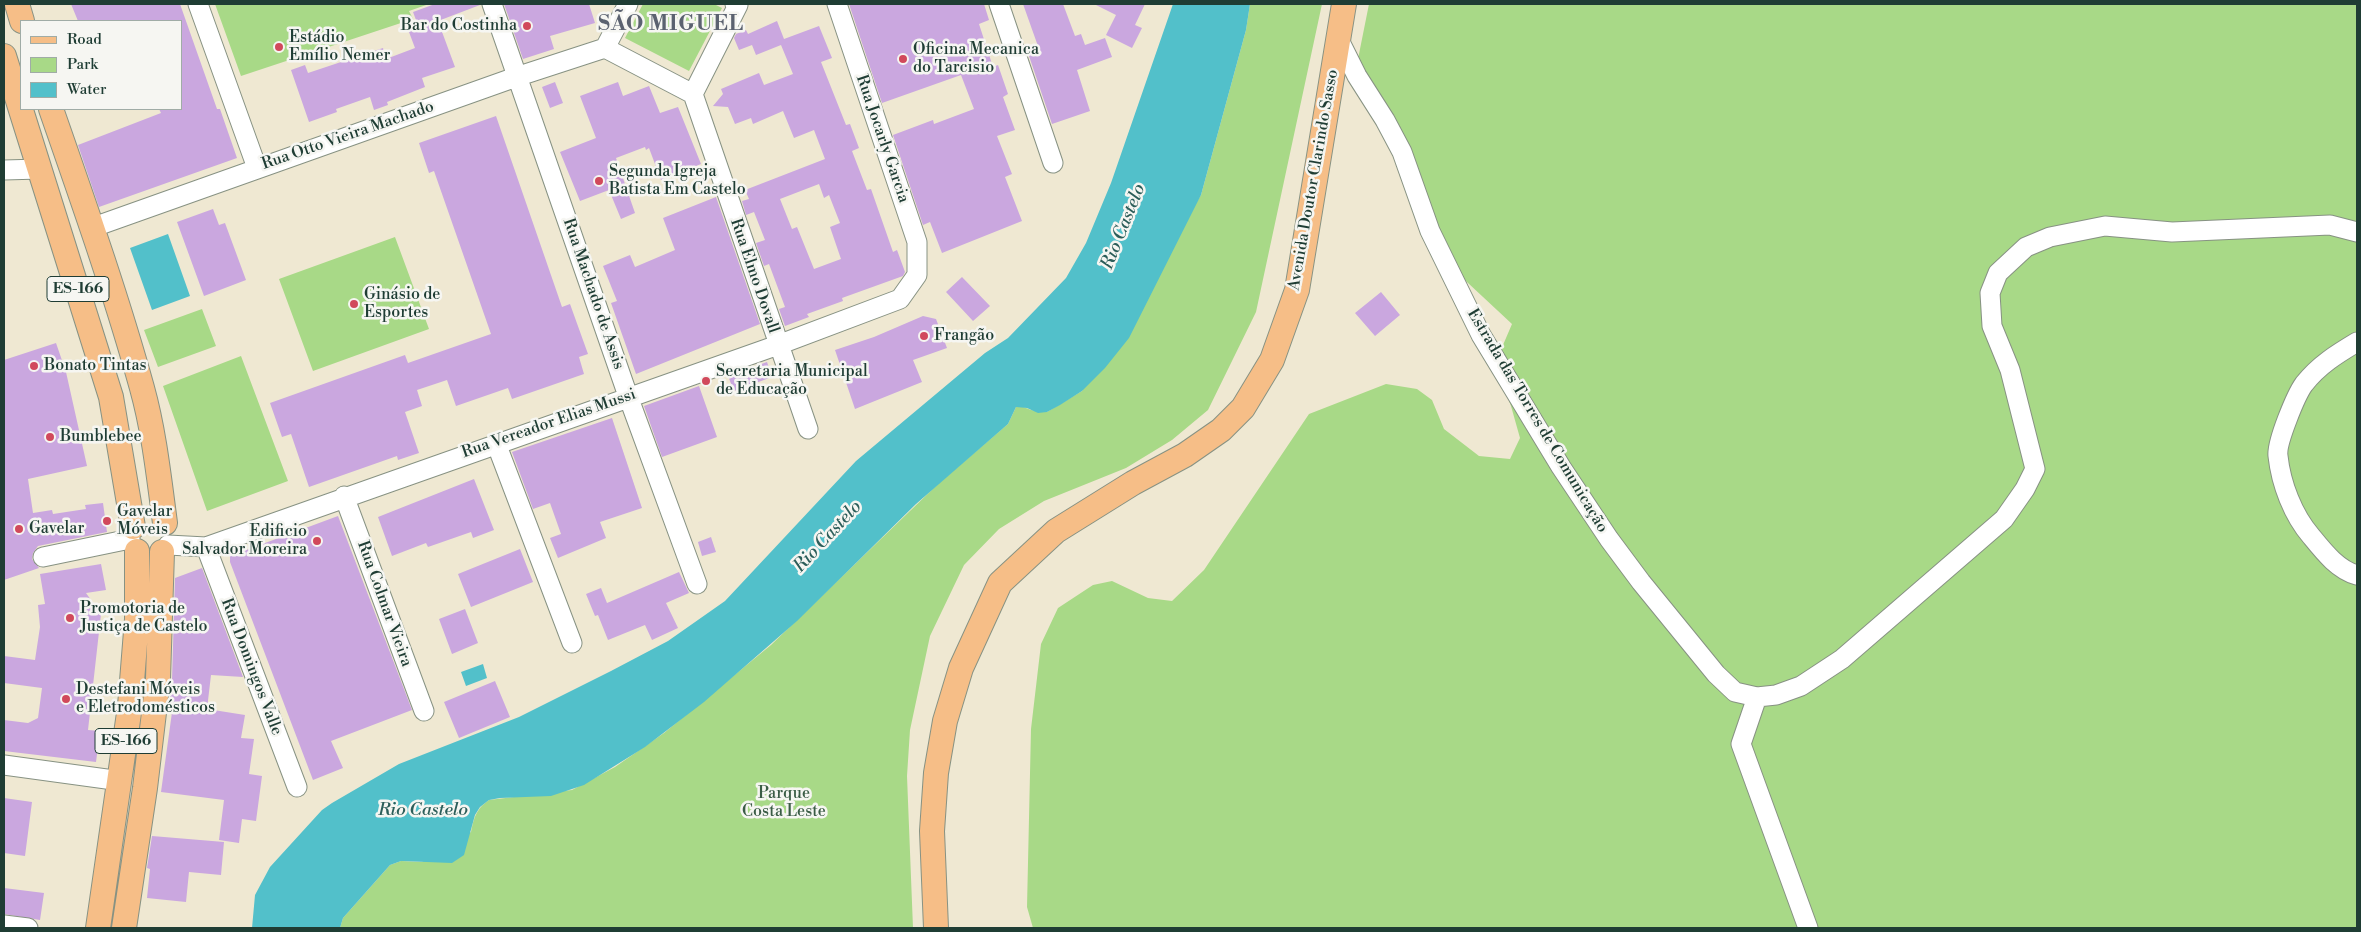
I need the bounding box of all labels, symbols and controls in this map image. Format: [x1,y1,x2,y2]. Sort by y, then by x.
district label: SÃO MIGUEL [597,12,745,38]
place label: Bar do Costinha [401,16,517,36]
legend [20,20,182,110]
marker: Bar do Costinha [521,20,533,32]
place label: Estádio Emílio Nemer [289,28,390,66]
text: Road [67,30,102,49]
place label: Oficina Mecanica do Tarcisio [913,40,1039,78]
marker: Estádio Emílio Nemer [273,41,285,53]
marker: Oficina Mecanica do Tarcisio [897,53,909,65]
text: Park [67,55,98,74]
street label: Avenida Doutor Clarindo Sasso [1285,68,1343,292]
street label: Rua Jocarly Garcia [851,72,913,206]
text: Water [67,80,106,99]
street label: Rua Otto Vieira Machado [259,97,437,175]
place label: Segunda Igreja Batista Em Castelo [609,162,746,200]
marker: Segunda Igreja Batista Em Castelo [593,175,605,187]
water label: Rio Castelo [1097,181,1151,273]
street label: Rua Machado de Assis [558,216,628,372]
street label: Rua Elmo Dovall [725,216,783,336]
road number: ES-166 [47,276,109,302]
place label: Ginásio de Esportes [364,285,440,323]
marker: Ginásio de Esportes [348,298,360,310]
street label: Estrada das Torres de Comunicação [1462,306,1612,536]
place label: Frangão [934,326,994,346]
marker: Frangão [918,330,930,342]
place label: Bonato Tintas [44,356,147,376]
marker: Bonato Tintas [28,360,40,372]
place label: Secretaria Municipal de Educação [716,362,868,400]
marker: Secretaria Municipal de Educação [700,375,712,387]
street label: Rua Vereador Elias Mussi [459,385,639,463]
place label: Bumblebee [60,427,142,447]
marker: Bumblebee [44,431,56,443]
water label: Rio Castelo [789,497,867,577]
place label: Gavelar Móveis [117,502,172,540]
marker: Gavelar Móveis [101,515,113,527]
place label: Gavelar [29,519,84,539]
place label: Edificio Salvador Moreira [182,522,307,560]
marker: Gavelar [13,523,25,535]
marker: Edificio Salvador Moreira [311,535,323,547]
street label: Rua Colmar Vieira [352,538,416,670]
street label: Rua Domingos Valle [216,596,286,738]
place label: Promotoria de Justiça de Castelo [80,599,208,637]
marker: Promotoria de Justiça de Castelo [64,612,76,624]
place label: Destefani Móveis e Eletrodomésticos [76,680,215,718]
marker: Destefani Móveis e Eletrodomésticos [60,693,72,705]
road number: ES-166 [95,728,157,754]
park label: Parque Costa Leste [742,784,826,822]
water label: Rio Castelo [378,800,468,822]

